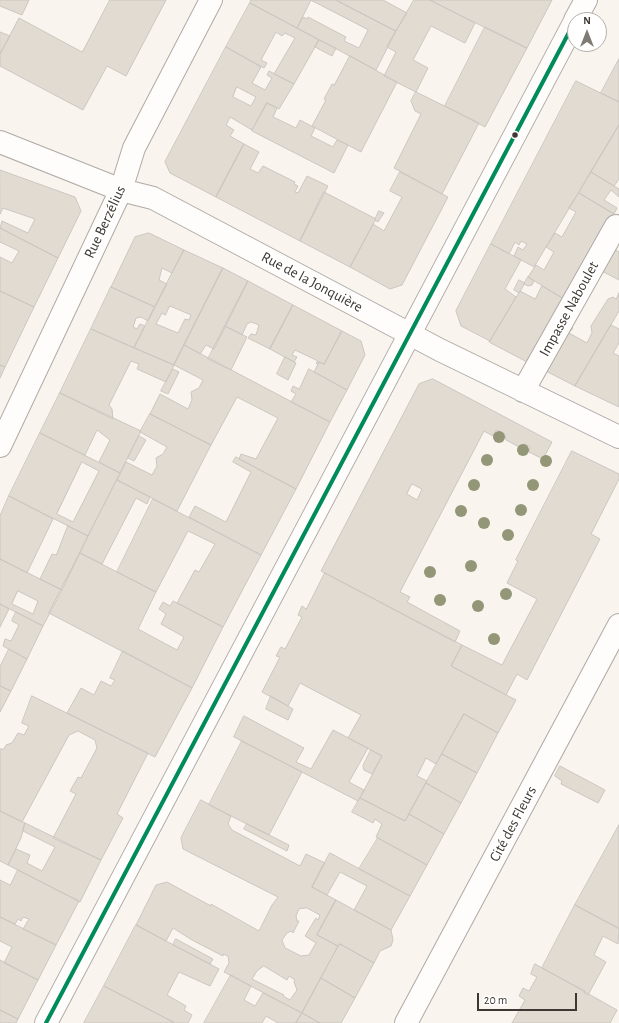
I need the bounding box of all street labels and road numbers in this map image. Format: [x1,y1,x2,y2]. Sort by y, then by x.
street label: Rue Berzélius [80,183,130,261]
street label: Rue de la Jonquière [258,248,366,316]
street label: Impasse Naboulet [535,258,603,360]
street label: Cité des Fleurs [486,783,540,865]

